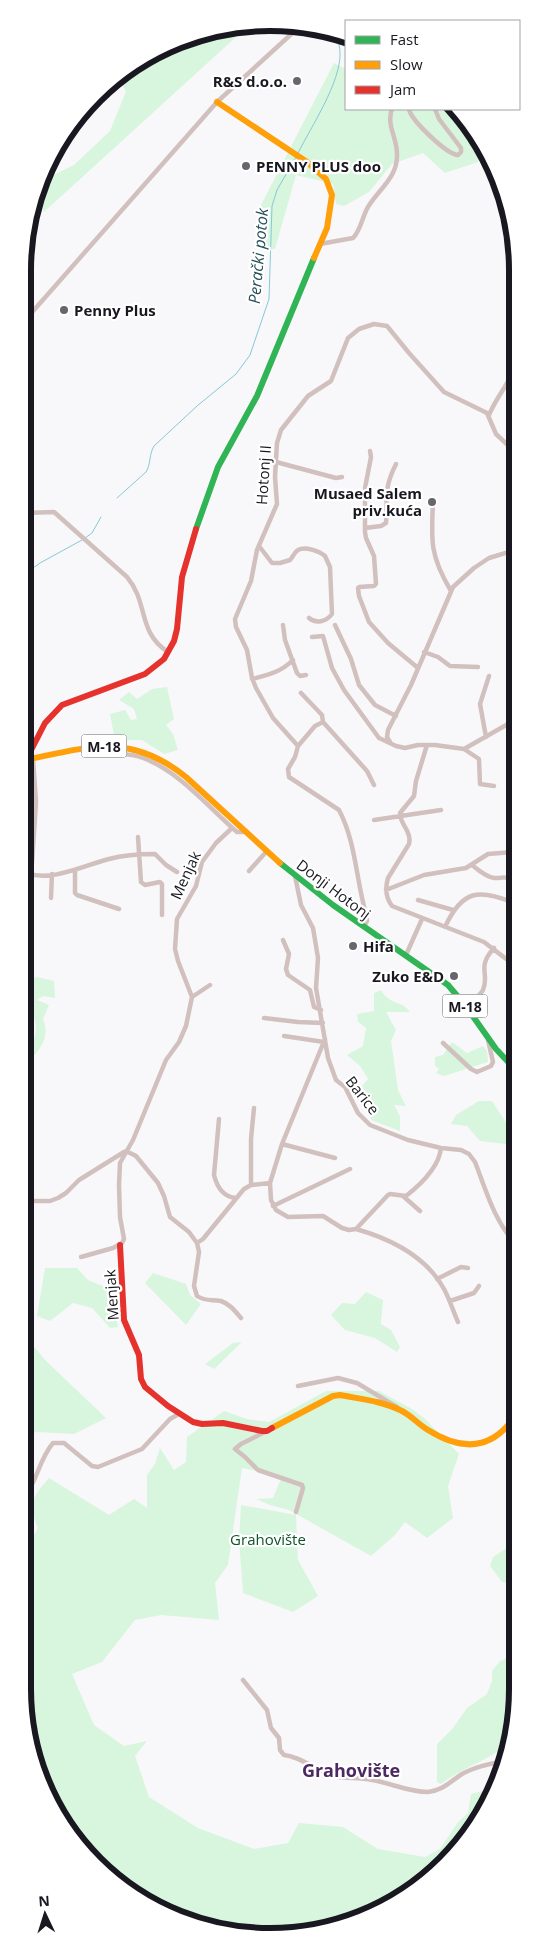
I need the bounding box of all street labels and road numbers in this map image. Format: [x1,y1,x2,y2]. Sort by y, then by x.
street label: Hotonj II [251,445,275,505]
road number: M-18 [82,734,126,758]
street label: Menjak [165,848,205,902]
street label: Donji Hotonj [293,855,375,923]
road number: M-18 [442,994,488,1018]
street label: Barice [342,1072,384,1118]
street label: Menjak [99,1269,123,1321]

